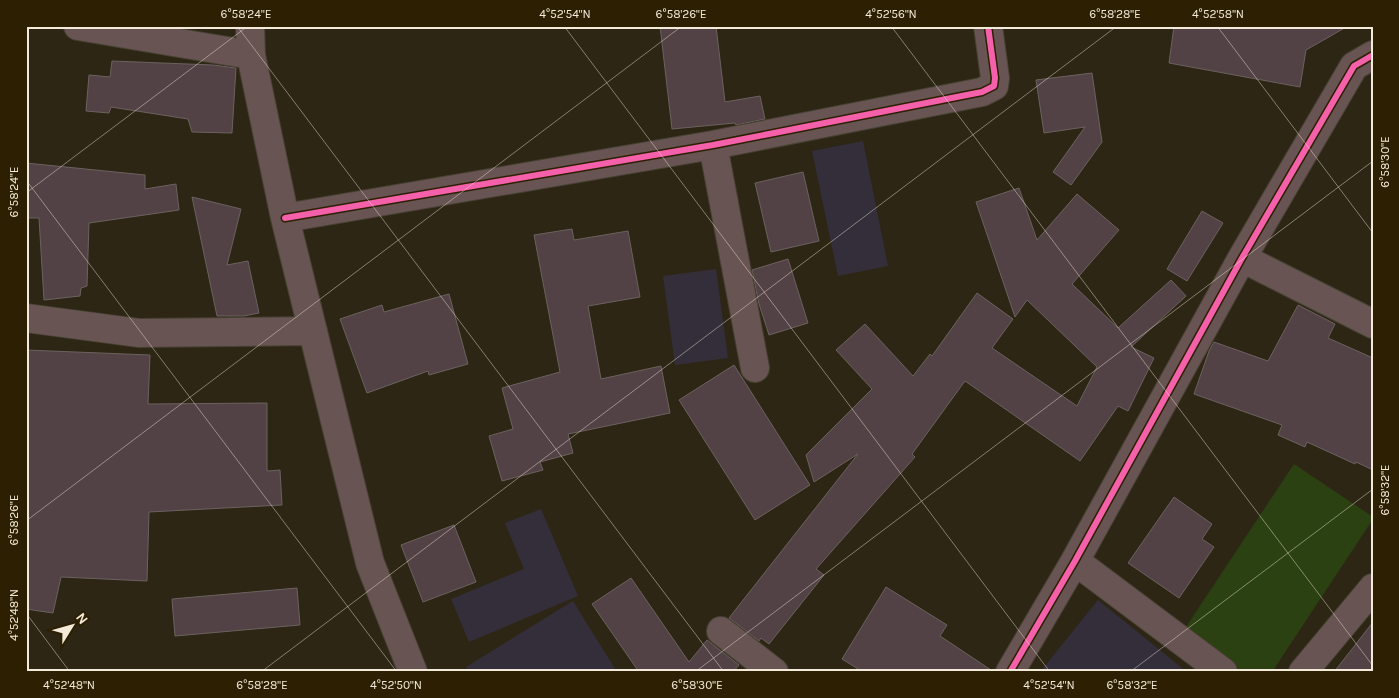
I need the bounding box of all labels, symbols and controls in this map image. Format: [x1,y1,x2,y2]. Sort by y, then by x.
text: 6°58'24"E [221,7,271,21]
text: 4°52'54"N [539,7,591,21]
text: 6°58'26"E [656,7,706,21]
text: 4°52'56"N [865,7,917,21]
text: 6°58'28"E [1089,7,1141,21]
text: 4°52'58"N [1192,7,1244,21]
text: 6°58'30"E [1378,136,1392,188]
text: 6°58'24"E [7,167,21,217]
text: 6°58'32"E [1378,464,1392,516]
text: 6°58'26"E [7,495,21,545]
text: 4°52'48"N [7,589,21,641]
north arrow [48,600,98,650]
text: N [72,609,92,628]
text: 4°52'48"N [43,678,95,692]
text: 6°58'28"E [236,678,288,692]
text: 4°52'50"N [370,678,422,692]
text: 6°58'30"E [671,678,723,692]
text: 4°52'54"N [1023,678,1075,692]
text: 6°58'32"E [1106,678,1158,692]

